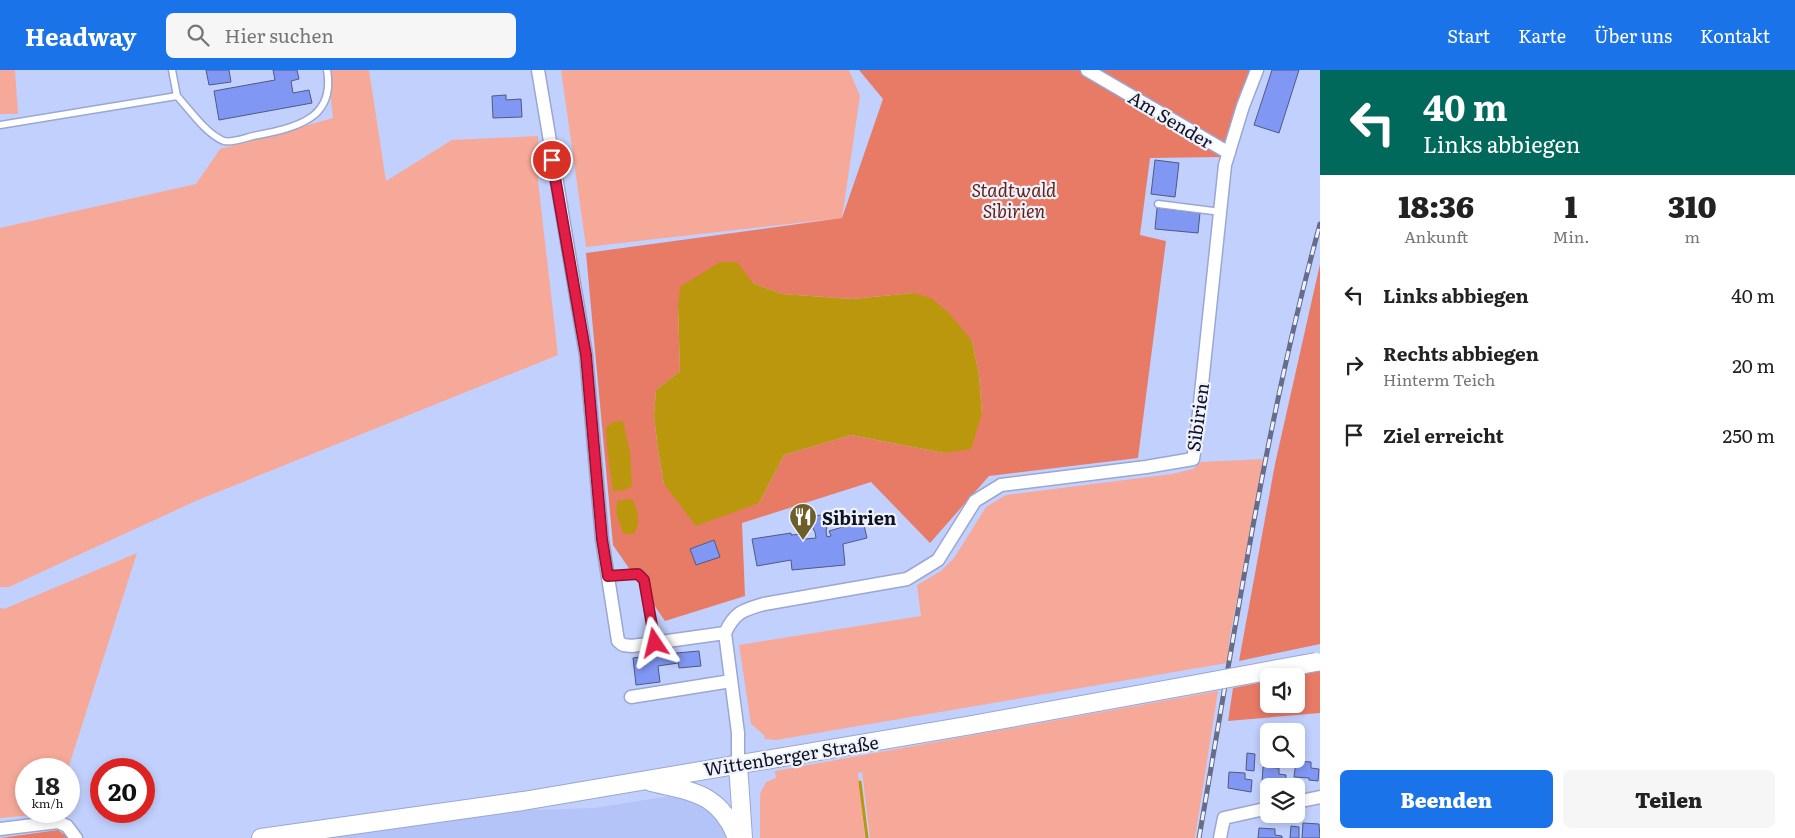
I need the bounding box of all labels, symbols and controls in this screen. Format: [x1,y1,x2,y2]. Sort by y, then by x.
search box [166,13,516,58]
text: Headway [25,18,136,53]
icon: search [184,21,212,49]
text: Hier suchen [224,21,334,49]
text: Start [1447,22,1490,49]
text: Karte [1518,22,1566,49]
text: Über uns [1594,22,1672,49]
text: Kontakt [1700,22,1770,49]
text: 40 m [1423,80,1508,132]
street label: Am Sender [1124,83,1219,155]
icon: left [1340,90,1405,155]
text: Links abbiegen [1423,127,1580,160]
pin [531,139,573,181]
icon: arrive [538,146,566,174]
park label: Stadtwald Sibirien [972,176,1057,224]
text: 18:36 [1398,183,1474,227]
text: 1 [1565,183,1577,227]
text: 310 [1668,183,1717,227]
text: Ankunft [1404,224,1468,248]
text: Min. [1553,224,1590,248]
text: m [1685,224,1700,248]
icon: left [1340,281,1368,309]
text: Links abbiegen [1383,281,1529,309]
text: 40 m [1731,281,1775,309]
text: Rechts abbiegen [1383,339,1539,367]
icon: right [1340,351,1368,379]
text: 20 m [1732,351,1775,379]
text: Hinterm Teich [1383,367,1495,391]
street label: Sibirien [1179,381,1215,453]
icon: arrive [1340,421,1368,449]
text: Ziel erreicht [1383,421,1504,449]
text: 250 m [1723,421,1775,449]
restaurant icon: Sibirien [788,502,818,541]
place label: Sibirien [822,504,897,531]
position arrow [628,616,680,668]
map controls [1260,668,1305,823]
button: sound [1260,668,1305,713]
button: search [1260,723,1305,768]
street label: Wittenberger Straße [702,728,880,782]
speed limit sign: 20 [90,758,155,823]
text: 18 [35,766,60,803]
button: Beenden [1340,770,1553,828]
button: Teilen [1563,770,1775,828]
button: layers [1260,778,1305,823]
text: km/h [32,794,63,812]

